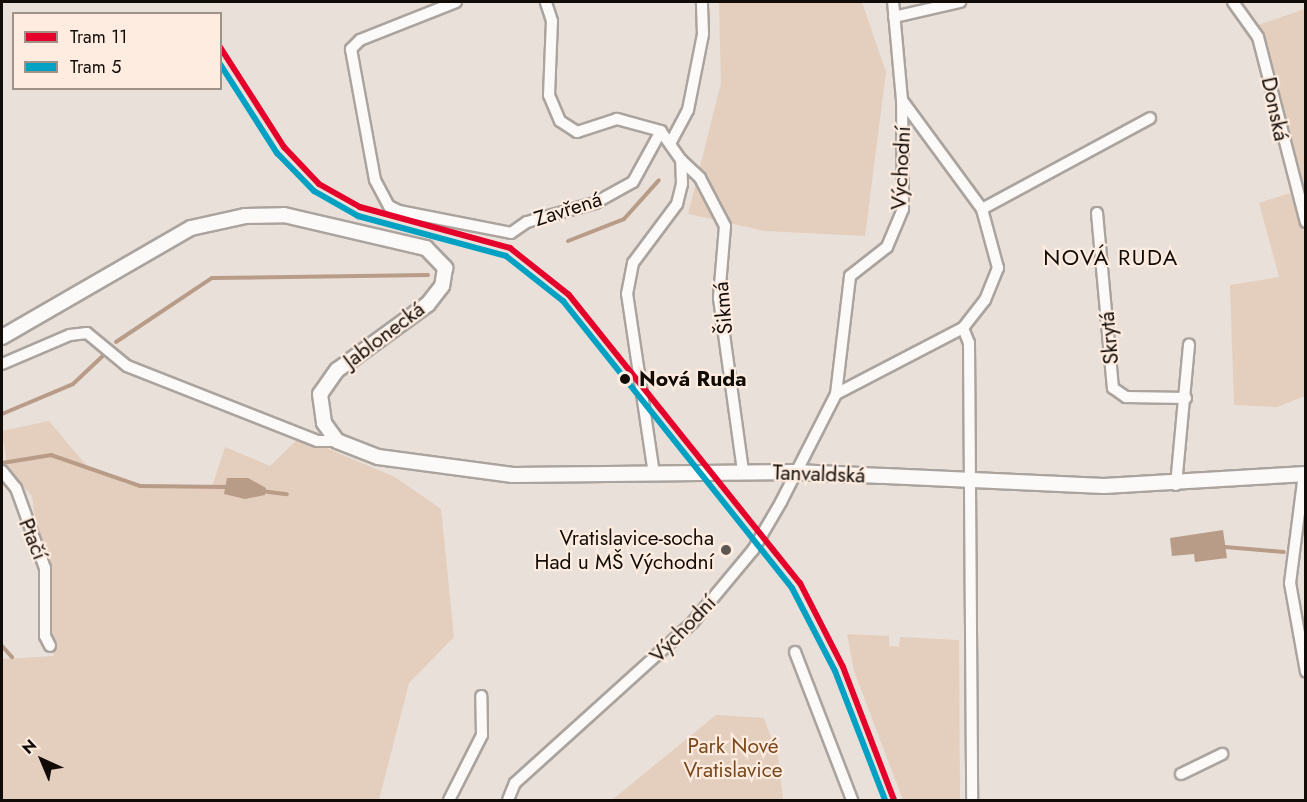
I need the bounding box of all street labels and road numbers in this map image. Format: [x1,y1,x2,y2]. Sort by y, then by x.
street label: Donská [1256,75,1294,143]
street label: Východní [886,125,916,211]
street label: Zavřená [531,186,605,232]
street label: Šikmá [708,281,738,335]
street label: Jablonecká [339,296,429,374]
street label: Skrytá [1094,310,1124,366]
street label: Tanvaldská [772,460,866,488]
street label: Ptačí [13,515,53,563]
street label: Východní [645,590,721,668]

